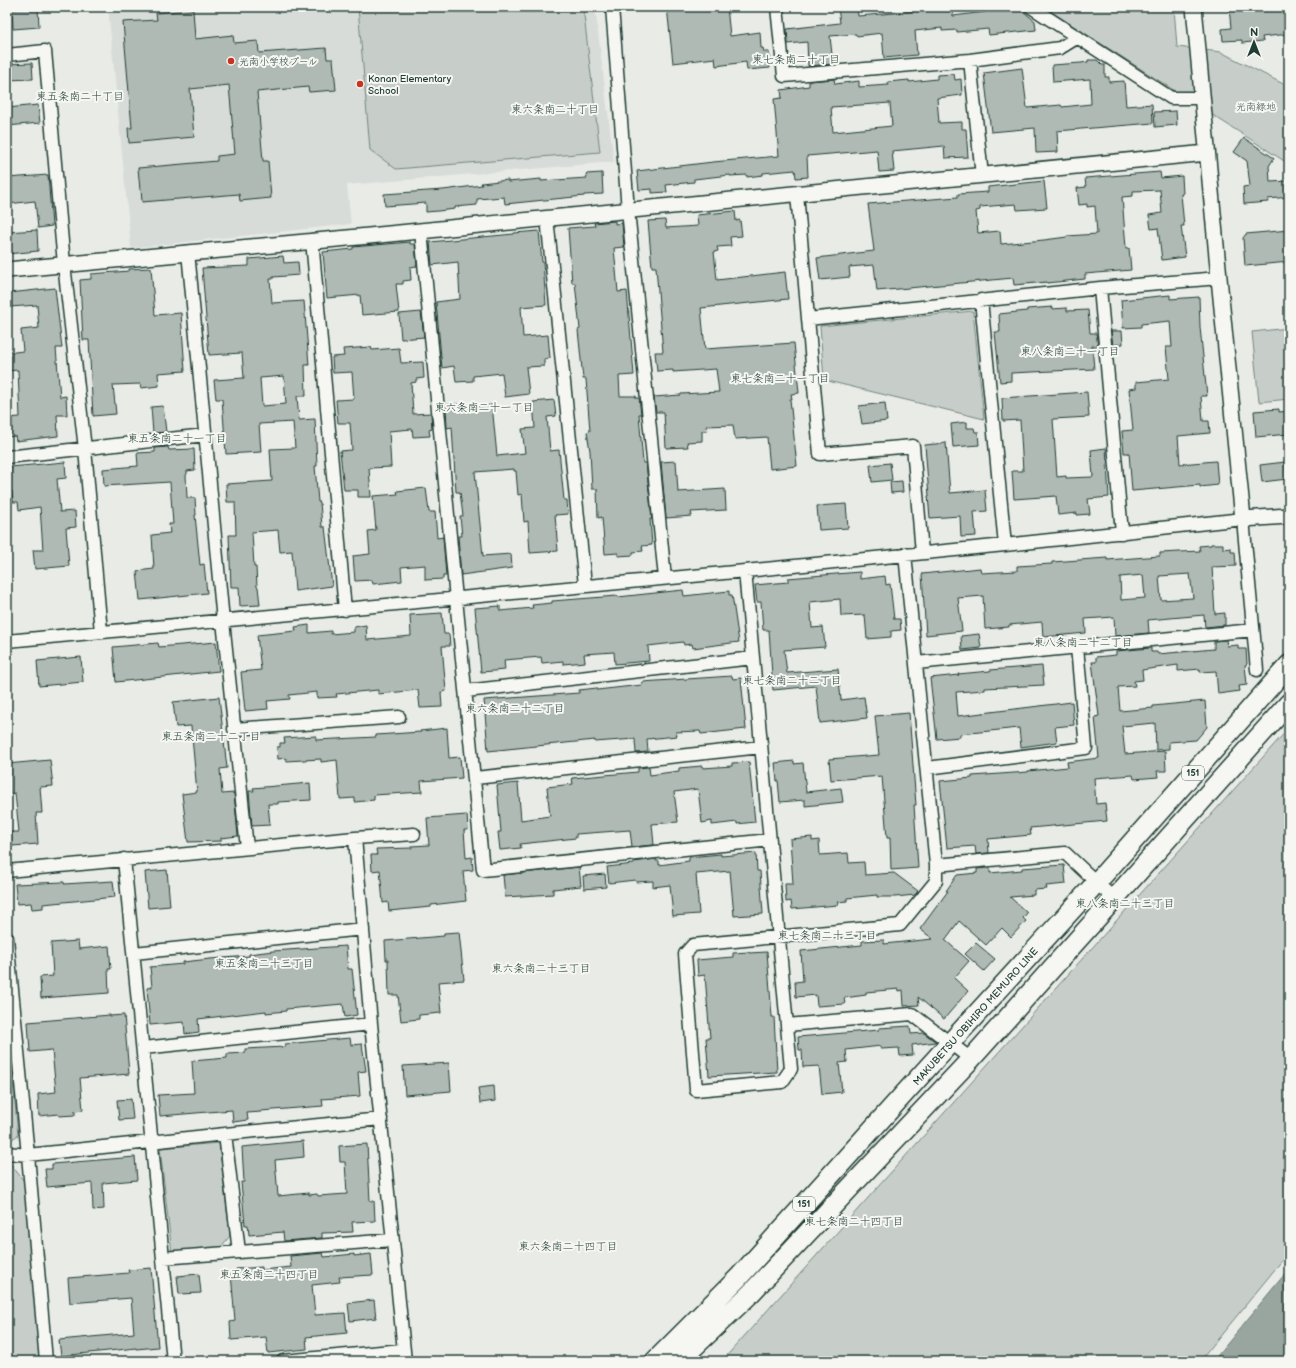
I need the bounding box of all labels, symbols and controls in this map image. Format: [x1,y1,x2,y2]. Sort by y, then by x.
north arrow [1234,22,1274,62]
text: N [1250,26,1258,39]
district label: 東七条南二十丁目 [752,53,840,66]
marker: 光南小学校プール [226,56,236,66]
place label: 光南小学校プール [239,56,318,68]
place label: Konan Elementary School [368,73,452,97]
marker: Konan Elementary School [355,79,365,89]
district label: 東五条南二十丁目 [36,90,124,103]
park label: 光南緑地 [1236,101,1276,113]
district label: 東六条南二十丁目 [511,103,599,116]
district label: 東八条南二十一丁目 [1021,345,1120,358]
district label: 東七条南二十一丁目 [731,372,830,385]
district label: 東六条南二十一丁目 [435,401,534,414]
district label: 東五条南二十一丁目 [128,432,227,445]
district label: 東八条南二十二丁目 [1034,636,1133,649]
district label: 東七条南二十二丁目 [743,674,842,687]
district label: 東六条南二十二丁目 [466,702,565,715]
district label: 東五条南二十二丁目 [162,730,261,743]
road number: 151 [1182,766,1204,780]
district label: 東八条南二十三丁目 [1076,897,1175,910]
district label: 東七条南二十三丁目 [778,929,877,942]
street label: MAKUBETSU OBIHIRO MEMURO LINE [911,945,1041,1088]
district label: 東五条南二十三丁目 [215,957,314,970]
district label: 東六条南二十三丁目 [492,962,591,975]
road number: 151 [793,1197,815,1211]
district label: 東七条南二十四丁目 [805,1215,904,1228]
district label: 東六条南二十四丁目 [519,1240,618,1253]
district label: 東五条南二十四丁目 [220,1268,319,1281]

